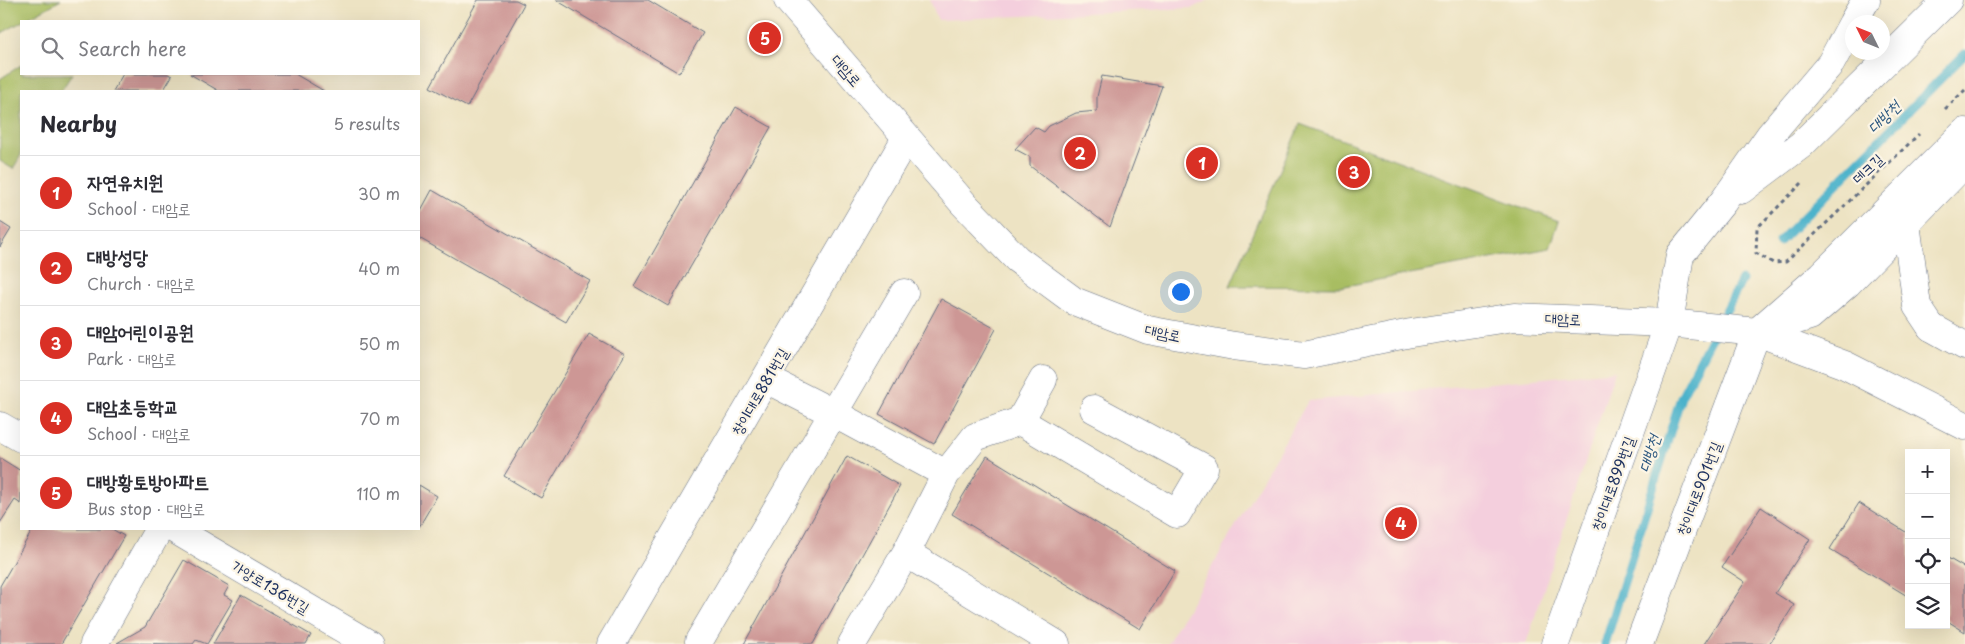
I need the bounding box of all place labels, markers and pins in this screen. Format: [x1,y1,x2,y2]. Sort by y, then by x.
pin: 5 [749,19,781,57]
pin: 2 [1064,134,1096,172]
pin: 1 [1186,144,1218,182]
pin: 3 [1338,153,1370,191]
pin: 4 [1385,504,1417,542]

